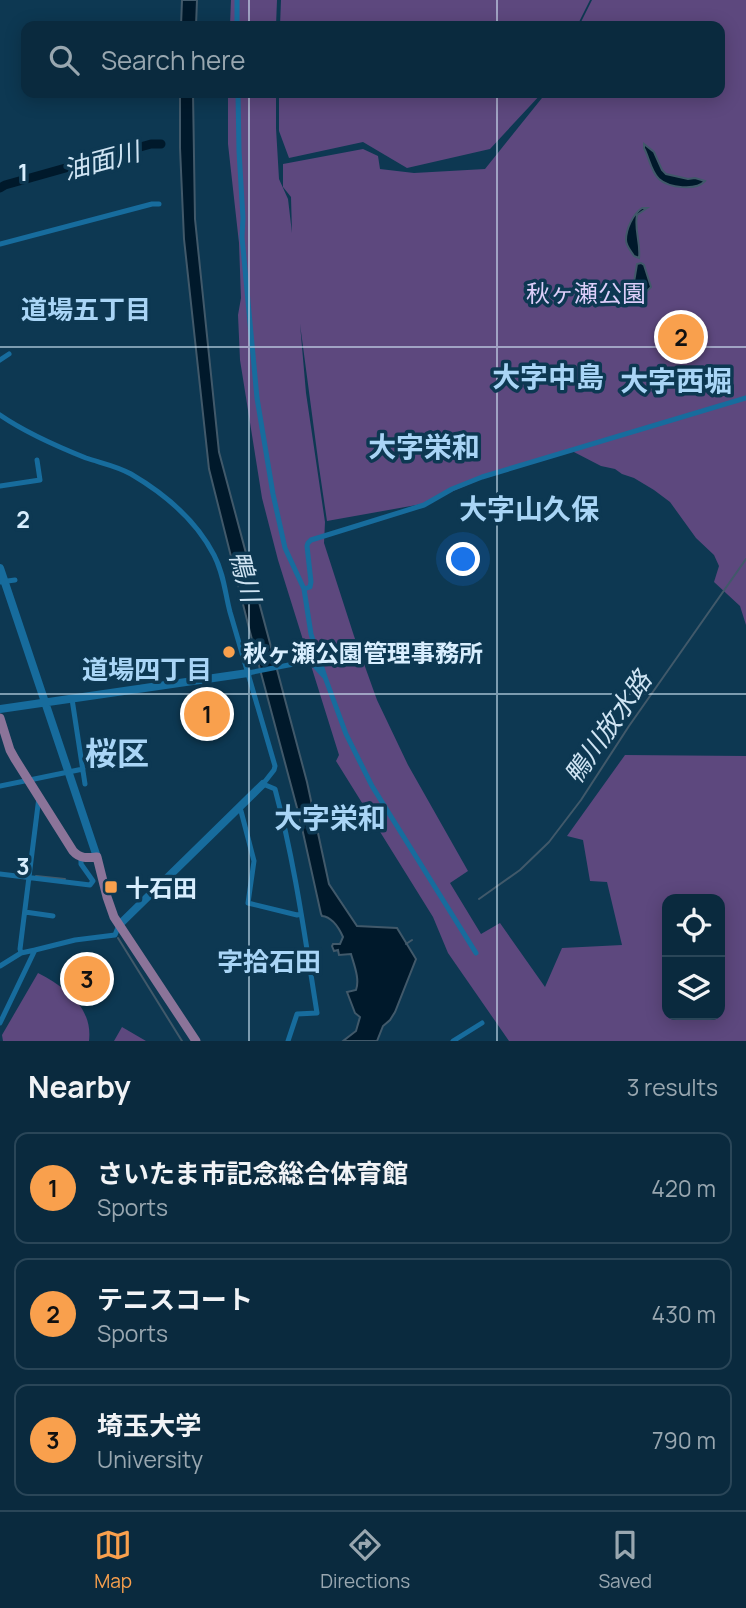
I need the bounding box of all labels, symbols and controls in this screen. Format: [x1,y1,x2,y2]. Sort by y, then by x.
search box [21,21,725,98]
icon: search [45,41,83,79]
text: Search here [101,42,246,78]
water label: 油面川 [59,132,146,187]
text: 1 [18,156,28,188]
park label: 秋ヶ瀬公園 [526,276,646,309]
district label: 道場五丁目 [21,291,151,327]
pin: 2 [658,311,704,363]
district label: 大字中島 [492,357,604,395]
district label: 大字西堀 [620,361,732,399]
district label: 大字栄和 [368,427,480,465]
district label: 大字山久保 [459,489,600,527]
text: 2 [16,503,30,535]
your location [446,542,480,576]
water label: 鴨川 [222,546,271,609]
place label: 秋ヶ瀬公園管理事務所 [243,636,483,669]
marker: 秋ヶ瀬公園管理事務所 [221,644,237,660]
district label: 道場四丁目 [82,651,212,687]
water label: 鴨川放水路 [555,662,660,791]
pin: 1 [184,688,230,740]
district label: 桜区 [85,731,149,775]
district label: 大字栄和 [274,798,386,836]
text: 3 [16,850,30,882]
place label: 十石田 [125,871,197,904]
marker: 十石田 [103,879,119,895]
map controls [662,894,725,1020]
button: locate [662,894,725,957]
district label: 字拾石田 [217,943,321,979]
pin: 3 [64,953,110,1005]
button: layers [662,957,725,1020]
text: Nearby [28,1066,131,1107]
text: 3 results [627,1071,718,1103]
text: さいたま市記念総合体育館 [97,1155,408,1191]
text: 1 [48,1172,58,1204]
text: 420 m [651,1172,716,1204]
text: Sports [97,1191,168,1223]
text: テニスコート [97,1281,253,1317]
text: 2 [46,1298,60,1330]
text: 430 m [652,1298,716,1330]
text: Sports [97,1317,168,1349]
text: 埼玉大学 [97,1407,201,1443]
text: 3 [46,1424,60,1456]
text: 790 m [652,1424,716,1456]
text: University [97,1443,203,1475]
tab: Map [94,1526,132,1594]
tab: Directions [320,1526,410,1594]
tab: Saved [598,1526,652,1594]

